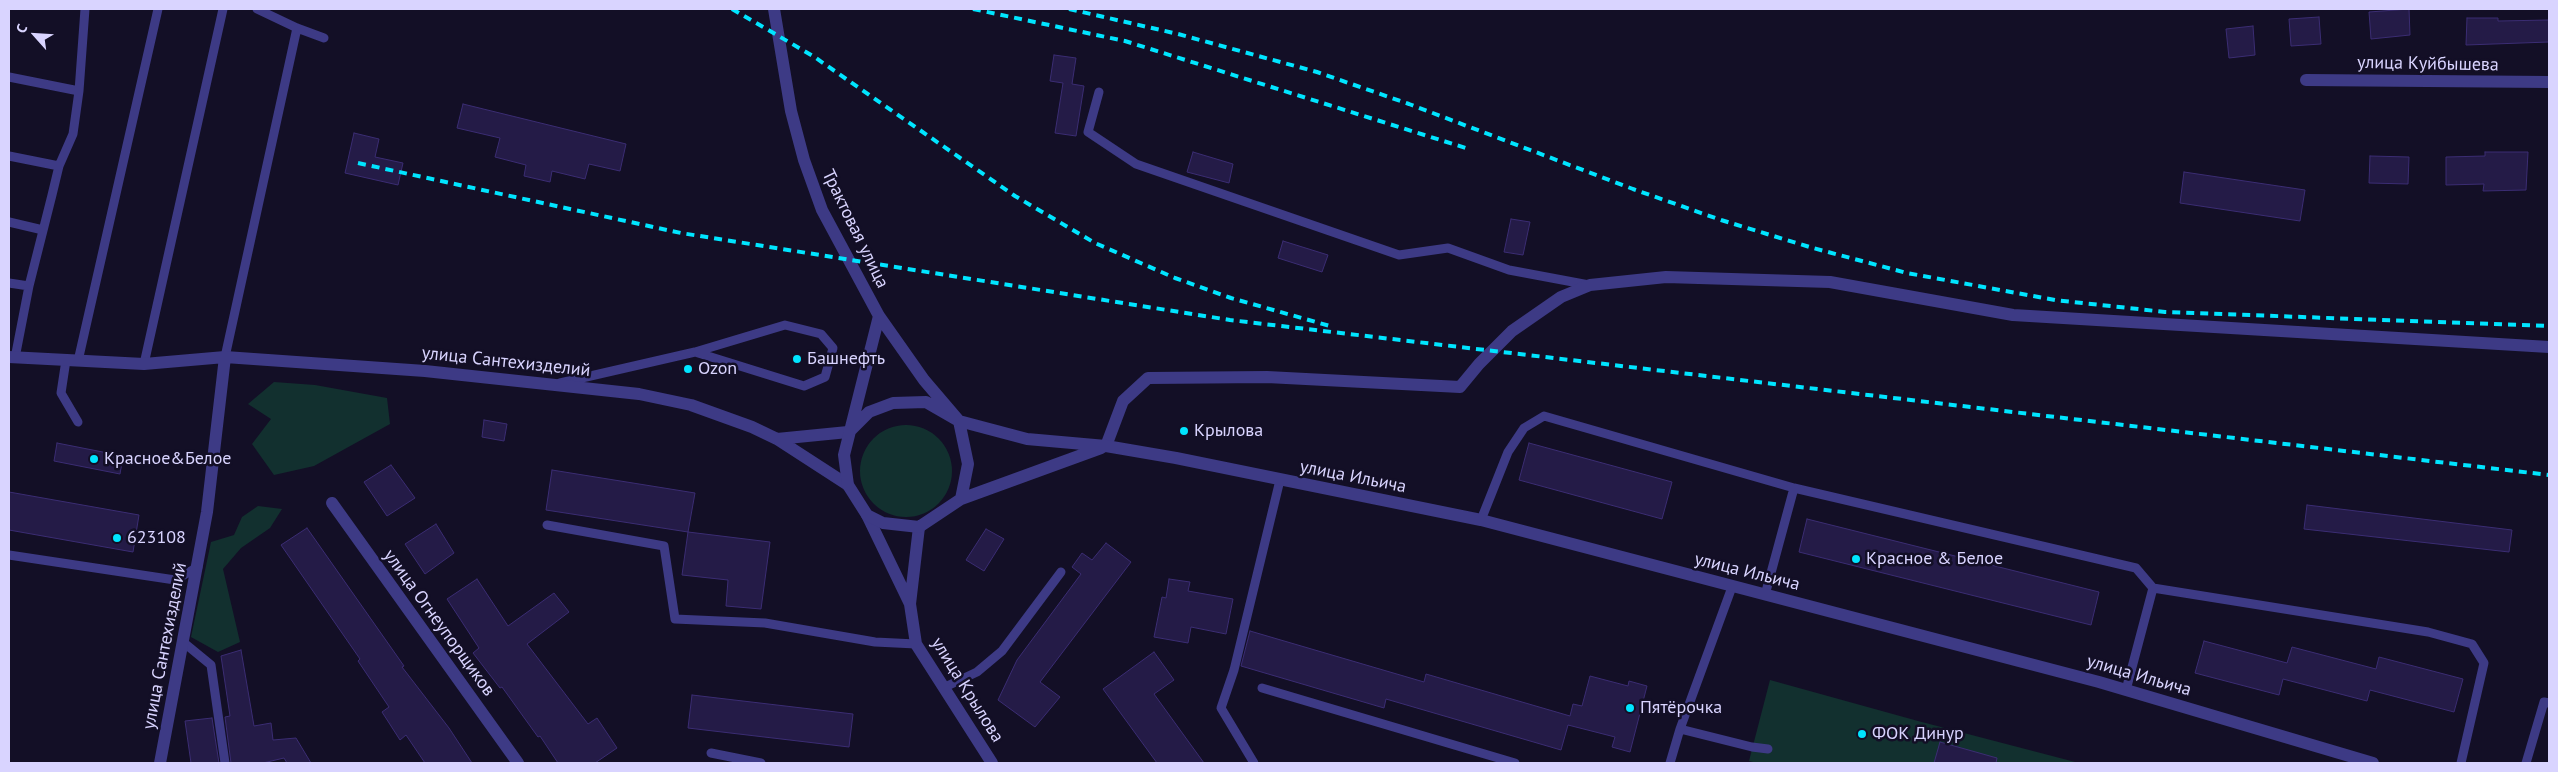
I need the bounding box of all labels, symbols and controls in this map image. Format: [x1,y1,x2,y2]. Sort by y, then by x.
north arrow [10,10,60,60]
text: С [12,21,31,36]
street label: улица Куйбышева [2357,52,2499,76]
street label: Трактовая улица [817,166,893,292]
street label: улица Сантехизделий [421,342,591,382]
place label: Башнефть [807,348,885,370]
marker: Башнефть [791,353,803,365]
place label: Ozon [698,358,737,380]
marker: Ozon [682,363,694,375]
place label: Крылова [1194,420,1263,442]
marker: Крылова [1178,425,1190,437]
place label: Красное&Белое [104,448,231,470]
marker: Красное&Белое [88,453,100,465]
street label: улица Ильича [1298,456,1408,498]
place label: 623108 [127,527,186,549]
marker: 623108 [111,532,123,544]
street label: улица Огнеупорщиков [379,545,499,701]
street label: улица Ильича [1692,548,1802,596]
place label: Красное & Белое [1866,548,2003,570]
marker: Красное & Белое [1850,553,1862,565]
street label: улица Сантехизделий [138,561,192,731]
street label: улица Крылова [926,633,1008,747]
street label: улица Ильича [2084,651,2194,701]
place label: Пятёрочка [1640,697,1722,719]
marker: Пятёрочка [1624,702,1636,714]
place label: ФОК Динур [1872,723,1964,745]
marker: ФОК Динур [1856,728,1868,740]

